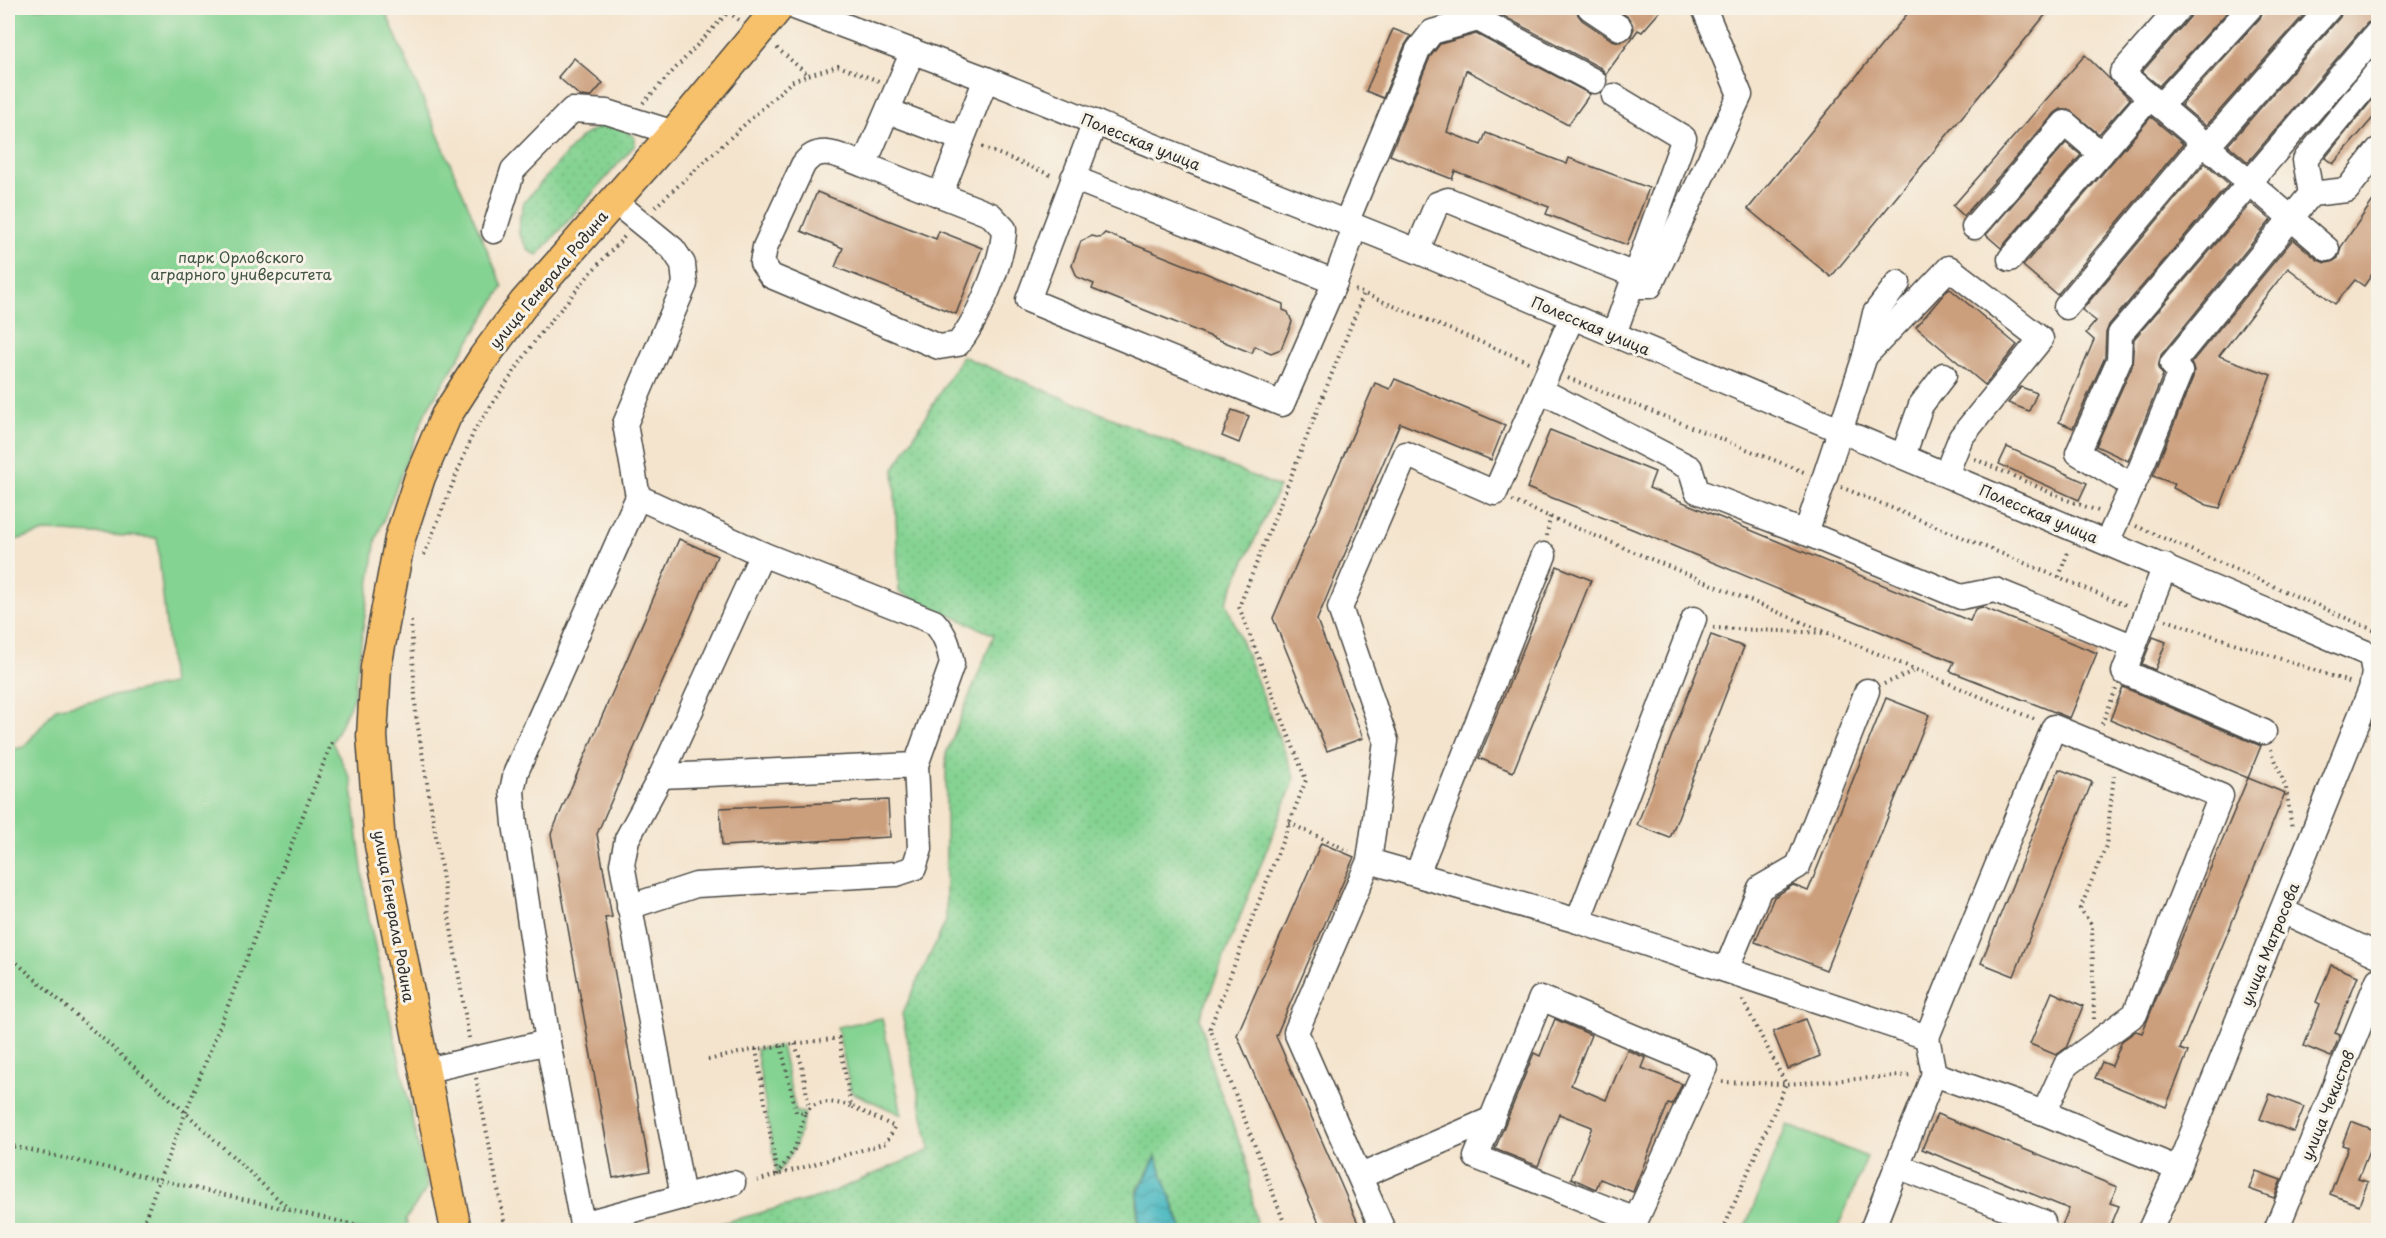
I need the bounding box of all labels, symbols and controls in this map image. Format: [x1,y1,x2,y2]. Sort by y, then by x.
street label: Полесская улица [1078,107,1205,176]
street label: улица Генерала Родина [483,205,613,353]
park label: парк Орловского аграрного университета [150,245,332,285]
street label: Полесская улица [1528,290,1654,361]
street label: Полесская улица [1976,478,2102,549]
street label: улица Генерала Родина [369,828,422,1004]
street label: улица Матросова [2234,878,2305,1009]
street label: улица Чекистов [2294,1046,2360,1164]

